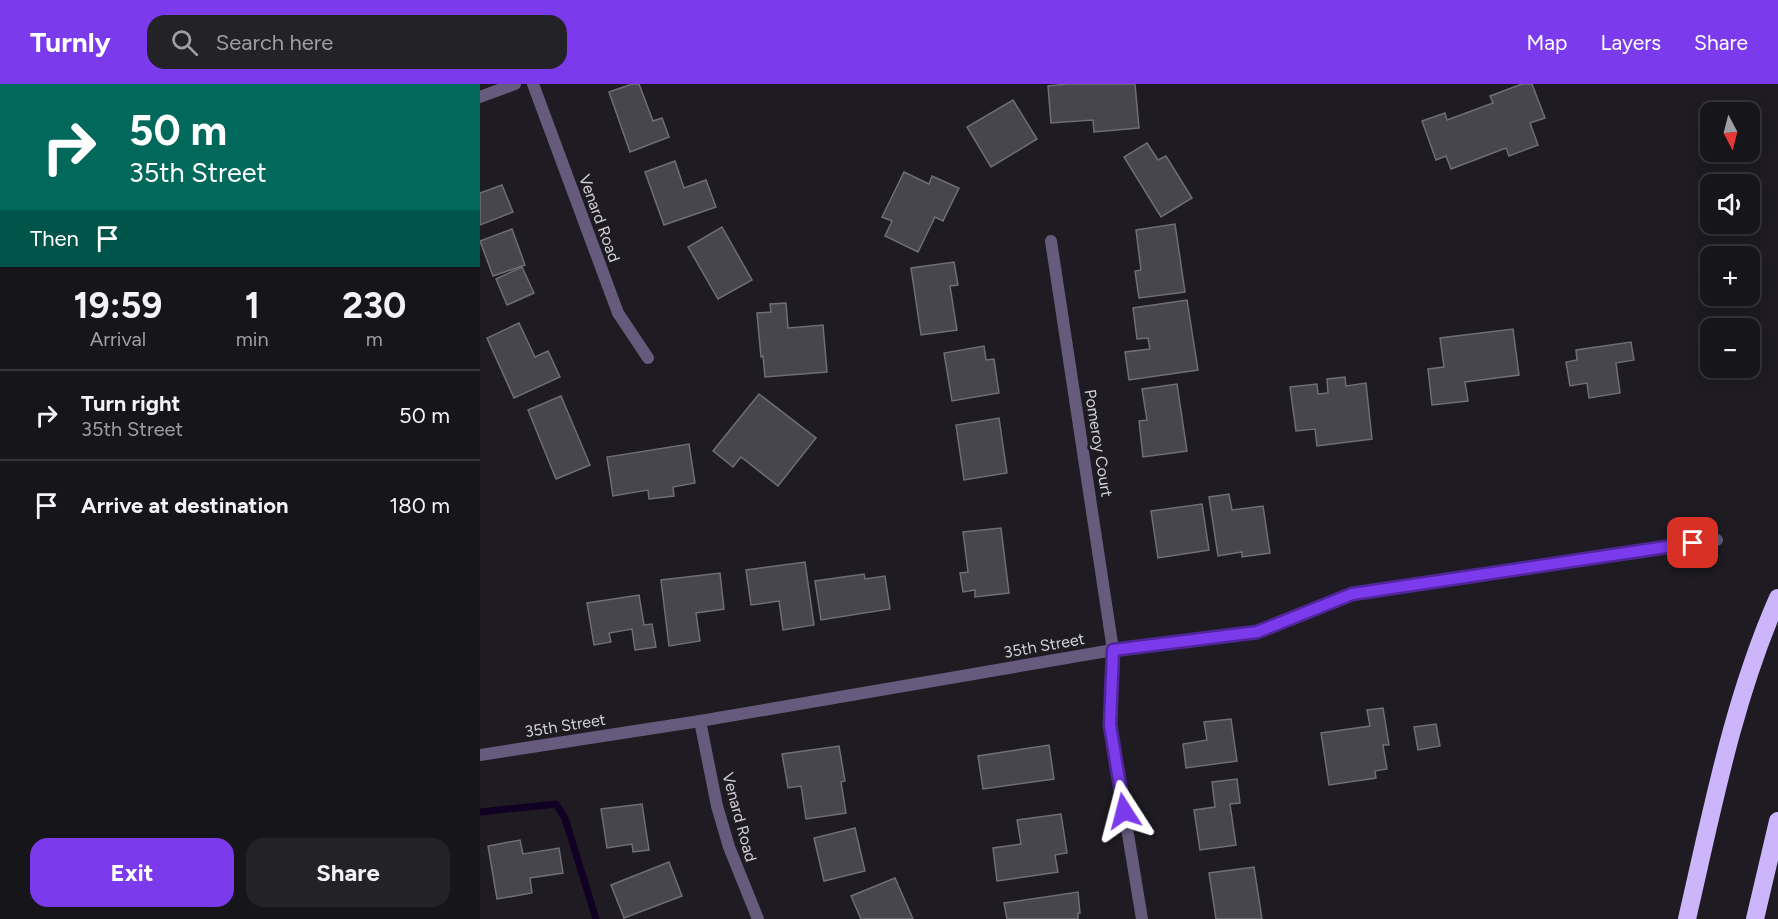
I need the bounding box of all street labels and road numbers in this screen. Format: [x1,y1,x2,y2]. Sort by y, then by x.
street label: Venard Road [575,172,624,265]
street label: Pomeroy Court [1081,388,1116,498]
street label: 35th Street [1002,629,1086,662]
street label: 35th Street [523,710,607,741]
street label: Venard Road [718,770,761,864]

